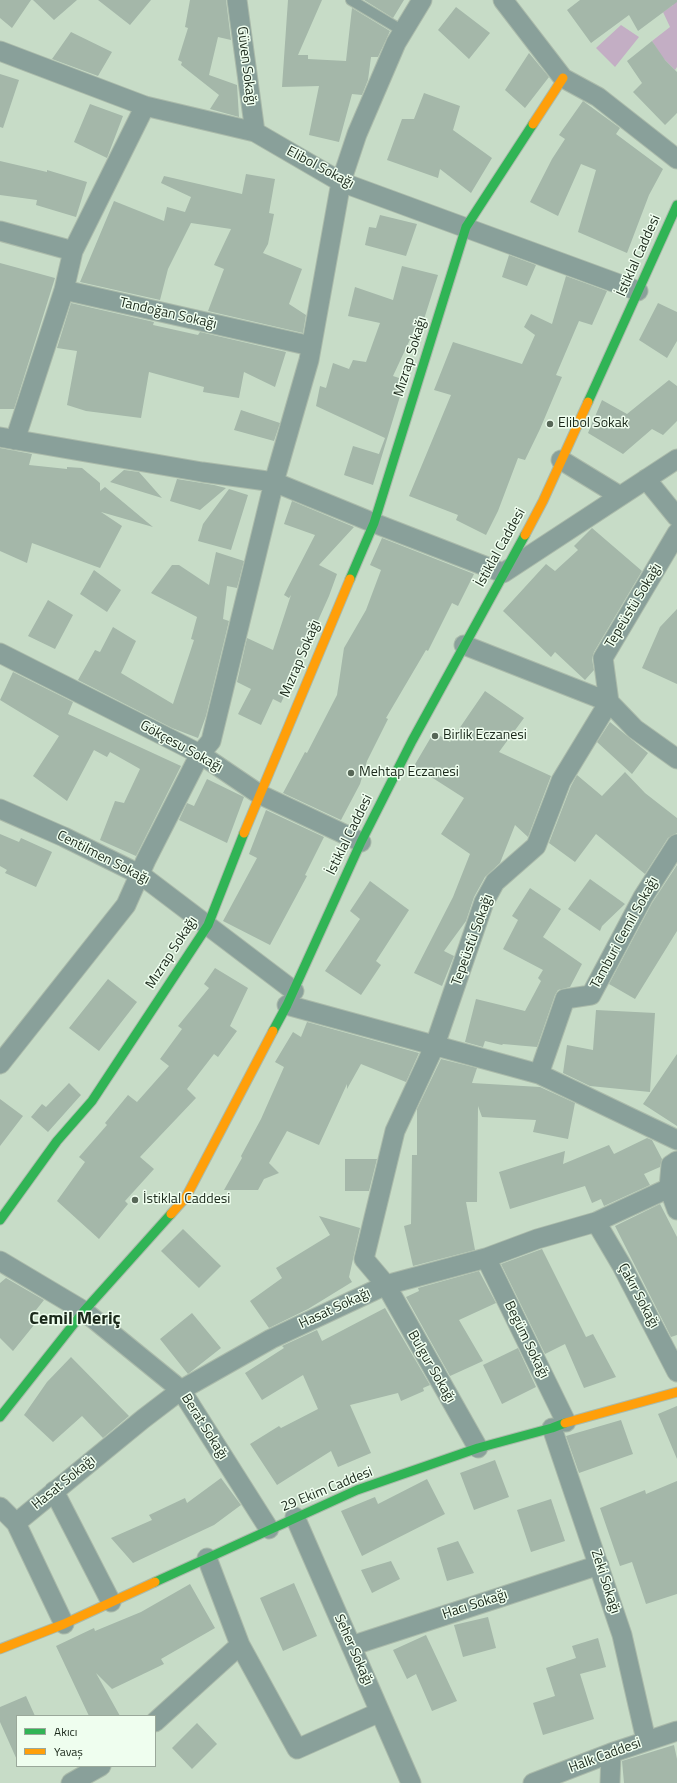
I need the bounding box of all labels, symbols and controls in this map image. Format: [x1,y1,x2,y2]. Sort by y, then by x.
street label: Güven Sokağı [233,26,259,106]
street label: Elibol Sokağı [283,143,357,193]
street label: İstiklal Caddesi [614,213,664,299]
street label: Tandoğan Sokağı [118,295,218,333]
street label: Mızrap Sokağı [391,315,431,399]
place label: Elibol Sokak [558,416,628,432]
marker: Elibol Sokak [545,419,555,429]
street label: İstiklal Caddesi [472,506,530,590]
street label: Tepeüstü Sokağı [602,561,666,651]
street label: Mızrap Sokağı [277,618,325,700]
street label: Gökçesu Sokağı [137,717,225,777]
place label: Birlik Eczanesi [443,728,527,744]
marker: Birlik Eczanesi [430,731,440,741]
place label: Mehtap Eczanesi [359,765,459,781]
marker: Mehtap Eczanesi [346,768,356,778]
street label: İstiklal Caddesi [323,792,377,878]
street label: Centilmen Sokağı [54,827,152,889]
street label: Tamburi Cemil Sokağı [587,874,663,992]
street label: Tepeüstü Sokağı [449,892,497,988]
street label: Mızrap Sokağı [143,914,201,992]
place label: İstiklal Caddesi [143,1192,230,1208]
marker: İstiklal Caddesi [130,1195,140,1205]
street label: Çakır Sokağı [614,1261,662,1331]
street label: Hasat Sokağı [297,1285,373,1333]
street label: Begüm Sokağı [500,1299,552,1381]
district label: Cemil Meriç [29,1309,121,1331]
street label: Bulgur Sokağı [404,1328,458,1406]
street label: Berat Sokağı [177,1391,231,1463]
street label: Hasat Sokağı [29,1452,99,1514]
street label: 29 Ekim Caddesi [279,1464,375,1516]
street label: Zeki Sokağı [587,1548,623,1616]
street label: Hacı Sokağı [440,1587,510,1623]
street label: Seher Sokağı [330,1612,376,1688]
legend [16,1715,156,1767]
text: Akıcı [54,1722,77,1741]
street label: Halk Caddesi [567,1735,643,1777]
text: Yavaş [54,1742,83,1761]

